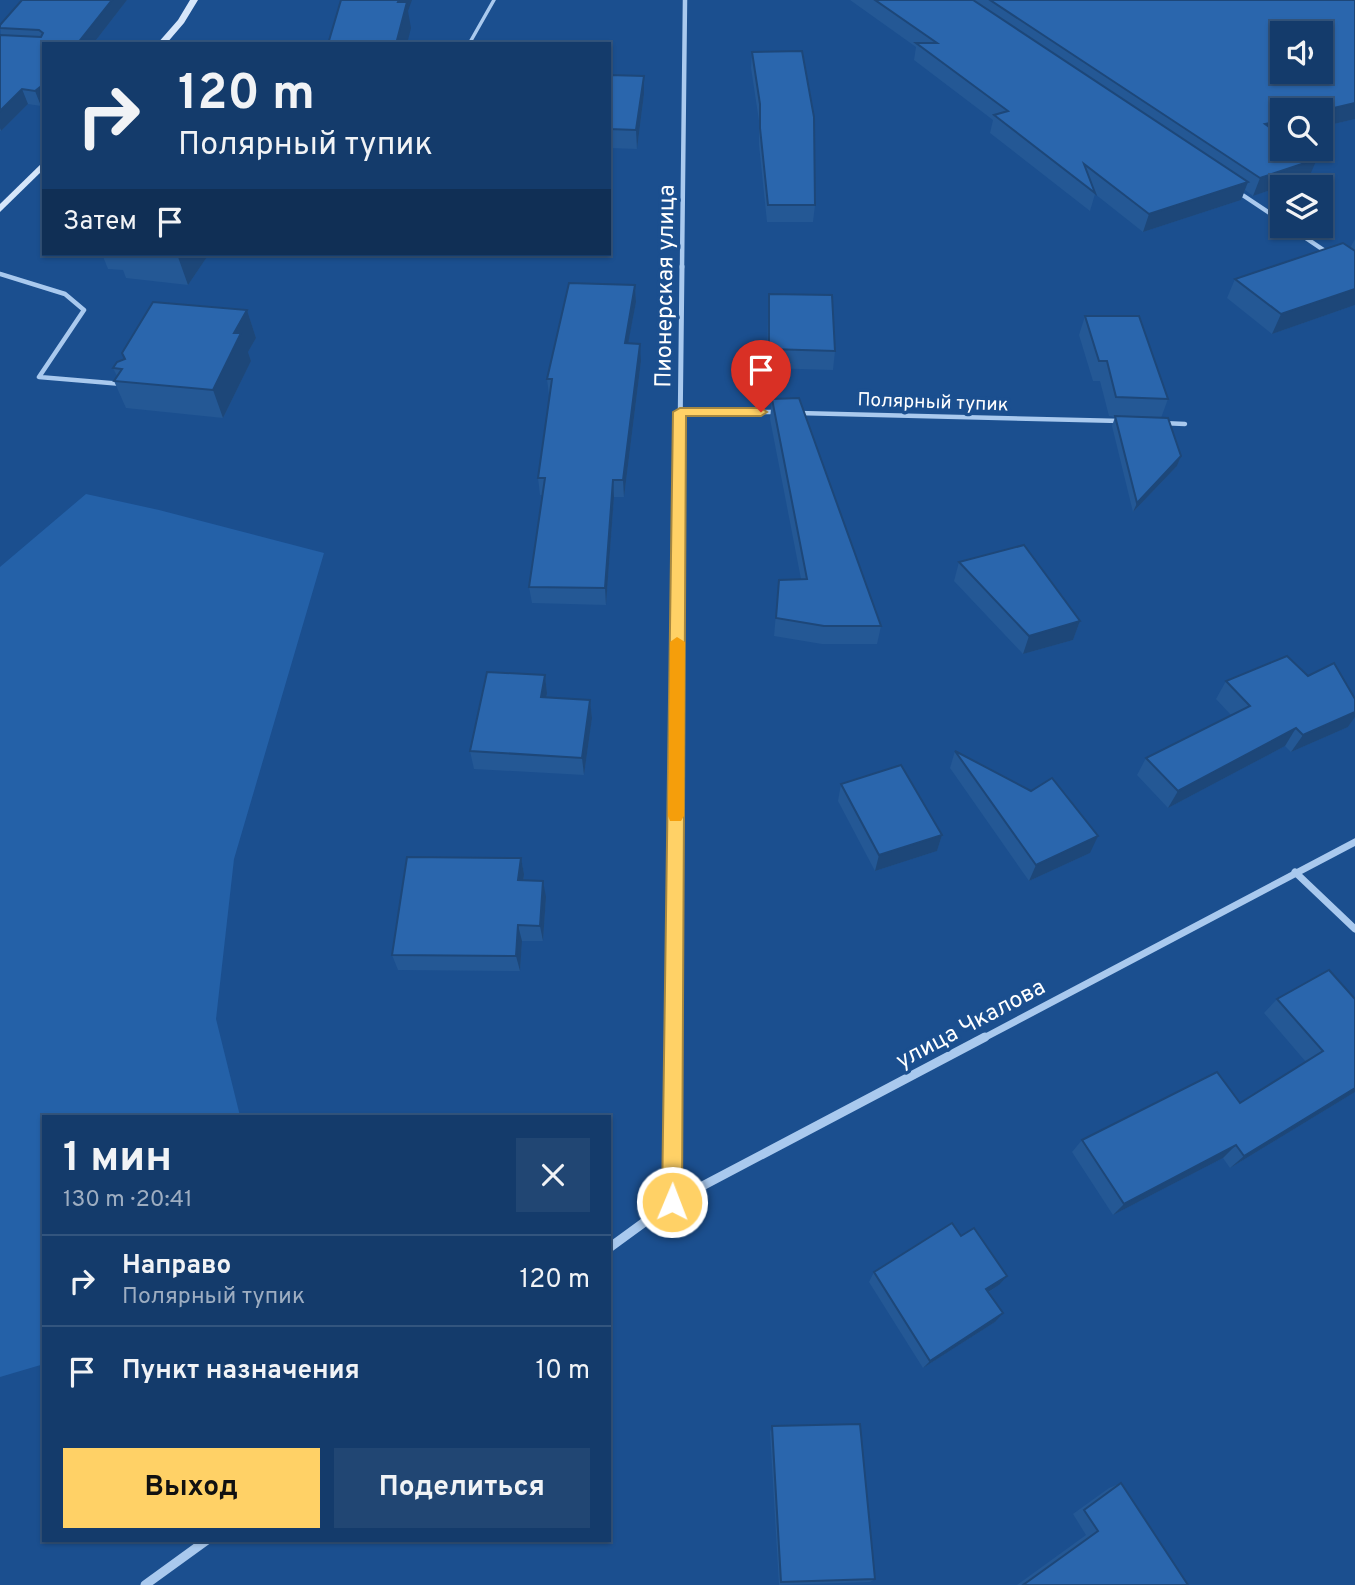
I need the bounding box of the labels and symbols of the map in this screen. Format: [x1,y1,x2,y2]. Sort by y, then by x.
street label: Пионерская улица [650,184,683,388]
pin [731,340,791,412]
street label: Полярный тупик [857,388,1009,418]
street label: улица Чкалова [892,974,1051,1077]
position arrow [635,1165,709,1239]

